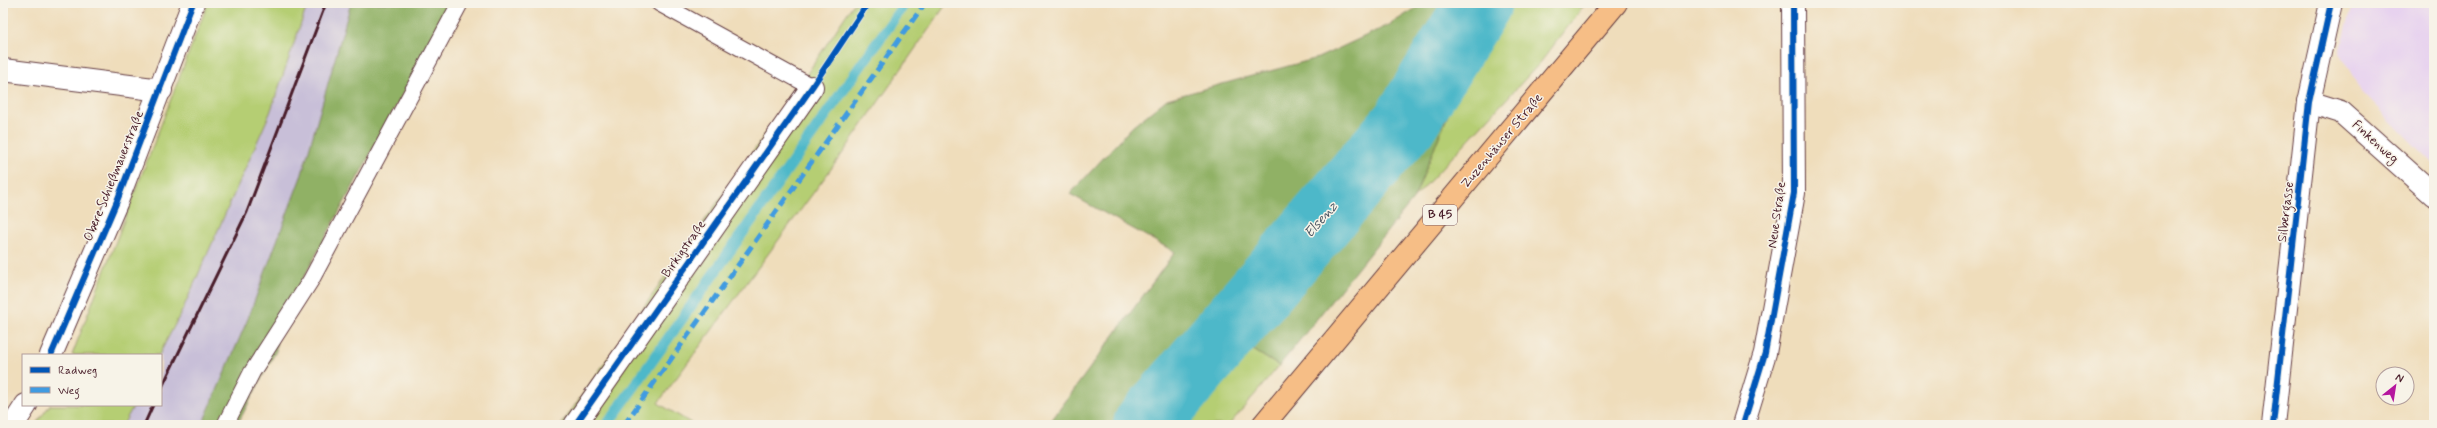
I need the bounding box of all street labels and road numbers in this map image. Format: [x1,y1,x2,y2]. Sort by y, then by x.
street label: Zuzenhäuser Straße [1457,90,1547,192]
street label: Obere Schießmauerstraße [80,108,148,244]
street label: Finkenweg [2347,117,2402,168]
street label: Neue Straße [1764,181,1790,249]
street label: Silbergasse [2274,181,2300,243]
road number: B 45 [1423,205,1457,225]
street label: Birkigstraße [658,217,710,281]

